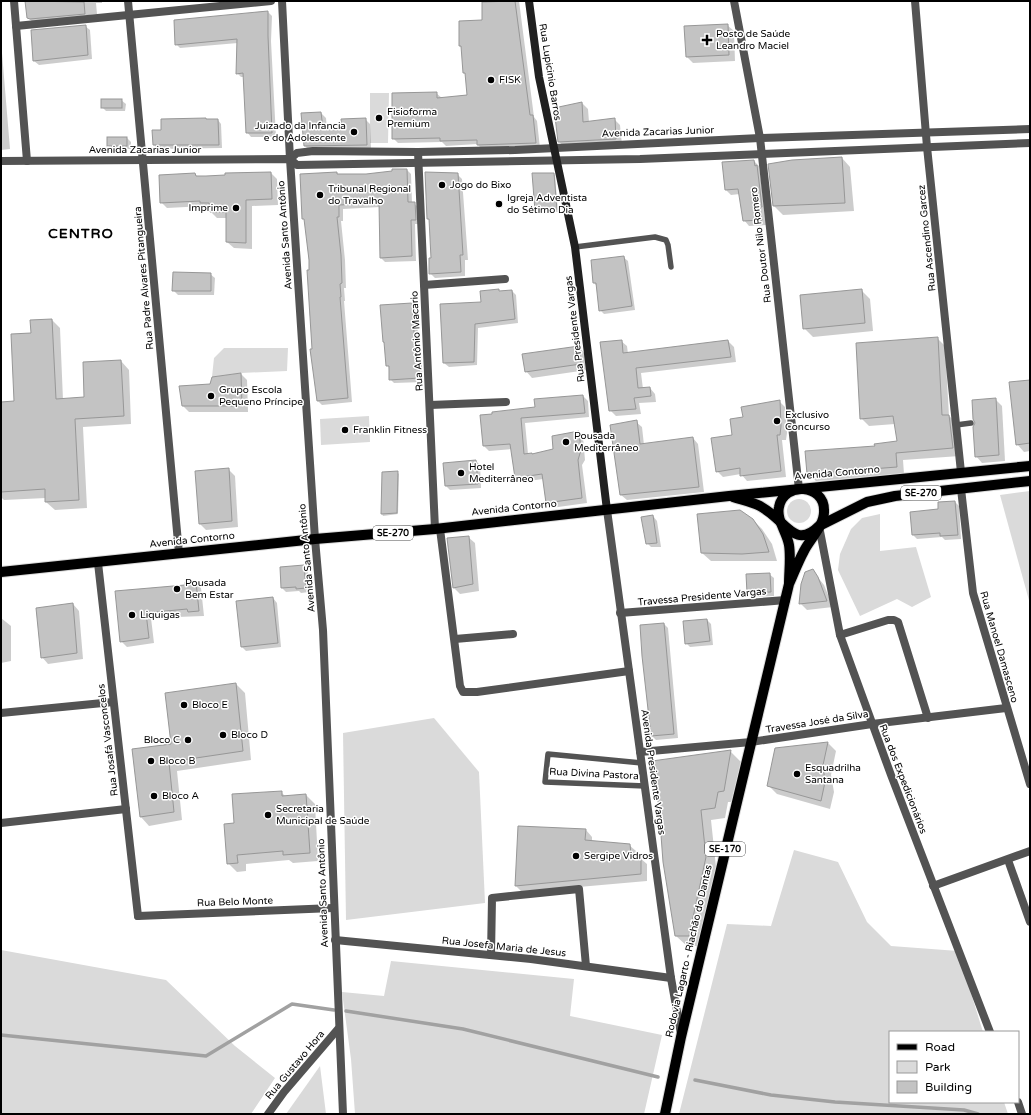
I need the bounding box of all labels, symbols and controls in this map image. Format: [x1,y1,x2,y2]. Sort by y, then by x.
street label: Rua Lupicinio Barros [536,23,564,122]
place label: Posto de Saúde Leandro Maciel [716,28,791,52]
marker: Posto de Saúde Leandro Maciel [701,34,713,46]
place label: FISK [499,74,521,86]
marker: FISK [486,75,496,85]
place label: Fisioforma Premium [387,106,437,130]
marker: Fisioforma Premium [374,113,384,123]
place label: Juizado da Infancia e do Adolescente [255,120,346,144]
street label: Avenida Zacarias Junior [602,124,715,140]
marker: Juizado da Infancia e do Adolescente [349,127,359,137]
street label: Avenida Zacarias Junior [89,144,201,156]
place label: Jogo do Bixo [450,179,511,191]
street label: Avenida Santo Antônio [275,180,295,290]
marker: Jogo do Bixo [437,180,447,190]
place label: Tribunal Regional do Travalho [328,183,411,207]
street label: Rua Ascendino Garcez [915,184,939,292]
street label: Rua Doutor Nilo Romero [748,186,774,304]
marker: Tribunal Regional do Travalho [315,190,325,200]
place label: Igreja Adventista do Sétimo Dia [507,192,587,216]
marker: Igreja Adventista do Sétimo Dia [494,199,504,209]
place label: Imprime [189,202,228,214]
marker: Imprime [231,203,241,213]
street label: Rua Padre Alvares Pitangueira [132,206,156,350]
district label: CENTRO [48,225,114,242]
street label: Rua Presidente Vargas [562,275,587,383]
street label: Rua Antônio Macario [408,290,426,392]
place label: Grupo Escola Pequeno Príncipe [219,384,303,408]
marker: Grupo Escola Pequeno Príncipe [206,391,216,401]
place label: Exclusivo Concurso [785,409,830,433]
marker: Exclusivo Concurso [772,416,782,426]
place label: Franklin Fitness [353,424,427,436]
marker: Franklin Fitness [340,425,350,435]
place label: Pousada Mediterrâneo [574,430,639,454]
marker: Pousada Mediterrâneo [561,437,571,447]
place label: Hotel Mediterrâneo [469,461,534,485]
street label: Avenida Contorno [794,463,880,483]
marker: Hotel Mediterrâneo [456,468,466,478]
road number: SE-270 [901,486,941,500]
street label: Avenida Contorno [471,498,557,518]
street label: Avenida Santo Antônio [296,503,318,613]
road number: SE-270 [373,526,413,540]
street label: Avenida Contorno [149,530,235,550]
place label: Pousada Bem Estar [185,577,234,601]
marker: Pousada Bem Estar [172,584,182,594]
street label: Travessa Presidente Vargas [637,585,767,609]
street label: Rua Manoel Damasceno [977,590,1021,704]
place label: Liquigas [140,609,180,621]
marker: Liquigas [127,610,137,620]
street label: Rua Josafá Vasconcelos [95,683,121,797]
place label: Bloco E [192,699,228,711]
marker: Bloco E [179,700,189,710]
street label: Avenida Presidente Vargas [638,708,668,836]
street label: Travessa José da Silva [765,708,869,736]
street label: Rua dos Expedicionários [877,722,930,836]
place label: Bloco D [231,729,268,741]
marker: Bloco D [218,730,228,740]
place label: Bloco C [144,734,180,746]
marker: Bloco C [183,735,193,745]
place label: Bloco B [159,755,195,767]
marker: Bloco B [146,756,156,766]
place label: Esquadrilha Santana [805,762,861,786]
street label: Rua Divina Pastora [549,766,639,782]
marker: Esquadrilha Santana [792,769,802,779]
place label: Bloco A [162,790,199,802]
marker: Bloco A [149,791,159,801]
place label: Secretaria Municipal de Saúde [276,803,370,827]
marker: Secretaria Municipal de Saúde [263,810,273,820]
street label: Avenida Santo Antônio [315,838,331,948]
road number: SE-170 [705,842,745,856]
place label: Sergipe Vidros [584,850,653,862]
marker: Sergipe Vidros [571,851,581,861]
street label: Rodovia Lagarto - Riachão do Dantas [663,863,715,1039]
street label: Rua Belo Monte [197,895,274,909]
street label: Rua Josefa Maria de Jesus [441,935,567,960]
street label: Rua Gustavo Hora [263,1028,327,1102]
legend [889,1031,1019,1103]
text: Road [925,1040,955,1054]
text: Park [925,1060,951,1074]
text: Building [925,1080,972,1094]

